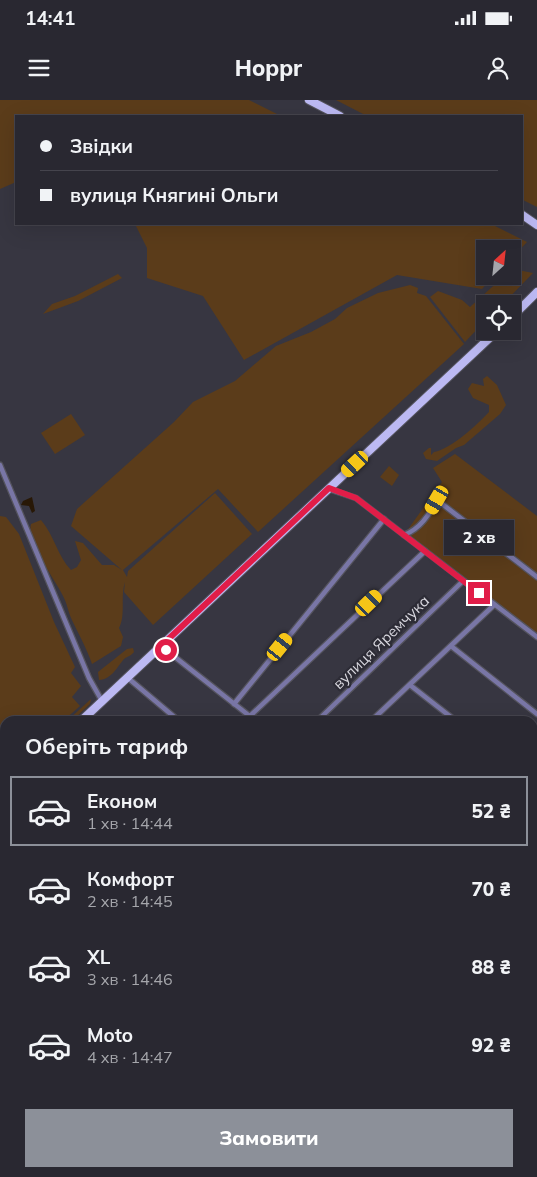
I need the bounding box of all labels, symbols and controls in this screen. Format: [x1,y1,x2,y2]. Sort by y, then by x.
text: 14:41 [25,6,75,30]
icon: menu [25,54,53,82]
text: Hoppr [235,54,302,82]
icon: person [484,54,512,82]
text: Звідки [70,134,133,158]
text: вулиця Княгині Ольги [70,183,278,207]
north arrow [476,240,521,285]
map controls [476,240,521,340]
button: locate [476,295,521,340]
car [338,448,371,480]
car [423,483,450,517]
callout: 2 хв [444,520,514,556]
text: 2 хв [463,527,495,547]
route end [468,582,490,604]
car [352,587,385,619]
street label: вулиця Яремчука [329,591,433,693]
car [264,631,295,663]
route start [155,639,177,661]
text: Оберіть тариф [25,732,188,760]
icon: car [27,789,72,834]
text: Економ [87,789,157,813]
text: 52 ₴ [471,799,511,823]
text: 1 хв · 14:44 [87,813,173,833]
icon: car [27,867,72,912]
text: Комфорт [87,867,174,891]
text: 70 ₴ [471,877,511,901]
text: 2 хв · 14:45 [87,891,173,911]
icon: car [27,945,72,990]
text: XL [87,945,110,969]
text: 88 ₴ [471,955,511,979]
text: 3 хв · 14:46 [87,969,173,989]
icon: car [27,1023,72,1068]
text: Moto [87,1023,133,1047]
text: 92 ₴ [471,1033,511,1057]
text: 4 хв · 14:47 [87,1047,173,1067]
button: Замовити [25,1109,513,1167]

